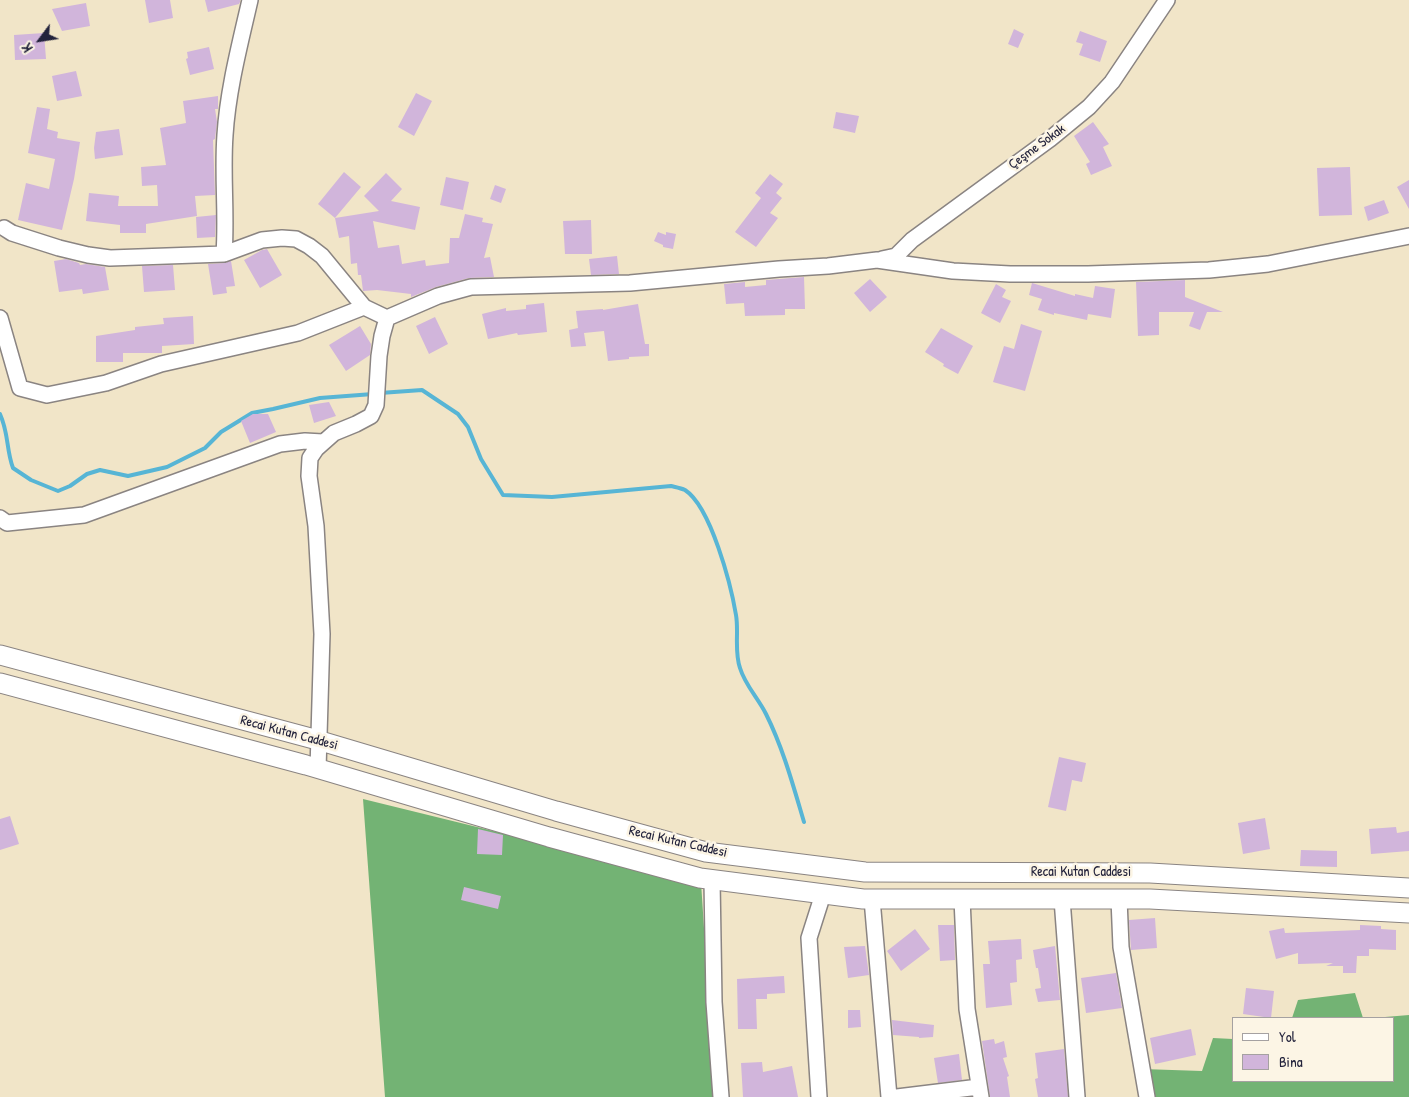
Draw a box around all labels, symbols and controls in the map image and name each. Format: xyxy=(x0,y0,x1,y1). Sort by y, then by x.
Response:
north arrow xyxy=(15,15,65,65)
text: K xyxy=(17,40,37,56)
street label: Çeşme Sokak xyxy=(1005,121,1069,173)
street label: Recai Kutan Caddesi xyxy=(238,712,340,754)
street label: Recai Kutan Caddesi xyxy=(627,823,729,861)
street label: Recai Kutan Caddesi xyxy=(1031,864,1131,880)
legend xyxy=(1232,1017,1394,1082)
text: Yol xyxy=(1279,1026,1296,1047)
text: Bina xyxy=(1279,1051,1303,1072)

